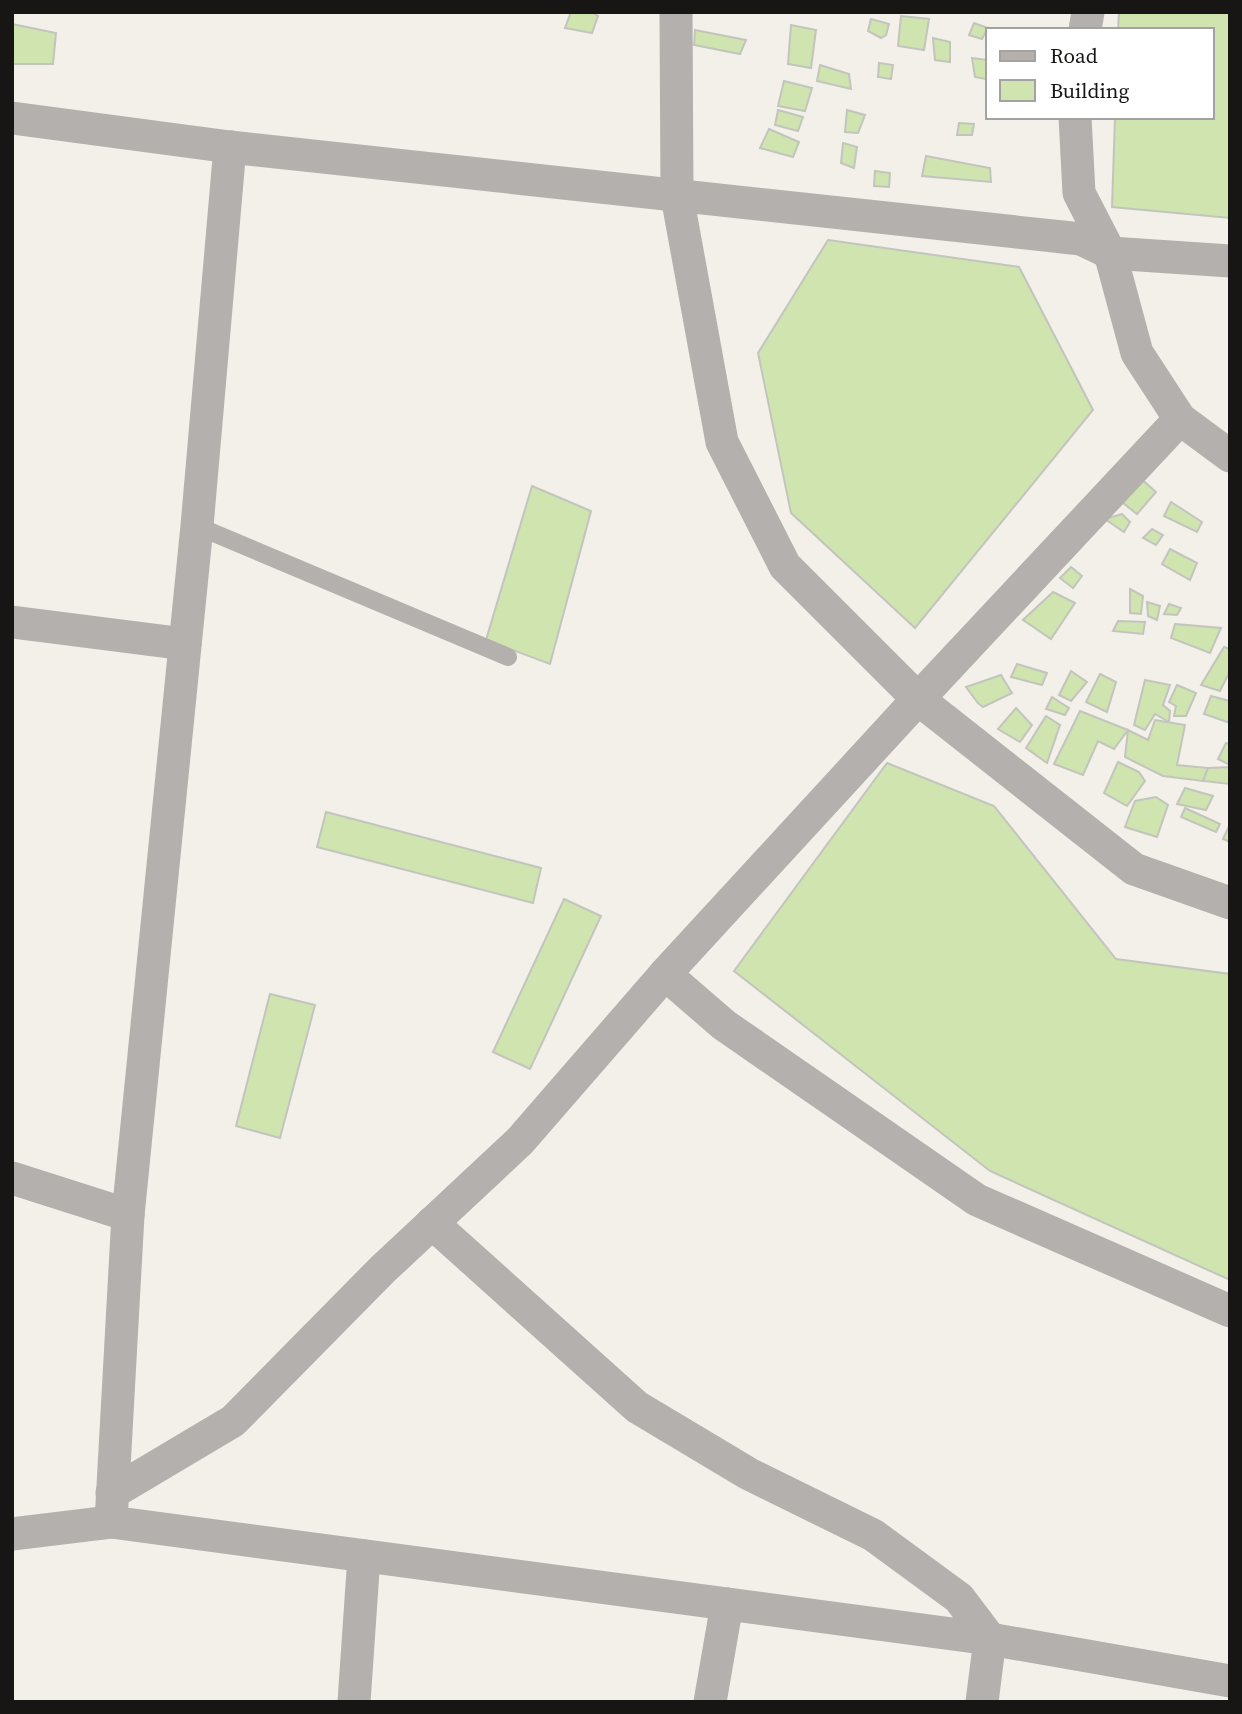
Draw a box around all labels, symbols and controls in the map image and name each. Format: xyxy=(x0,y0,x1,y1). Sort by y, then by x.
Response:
legend xyxy=(986,28,1214,119)
text: Road xyxy=(1050,41,1098,70)
text: Building xyxy=(1050,76,1129,105)

